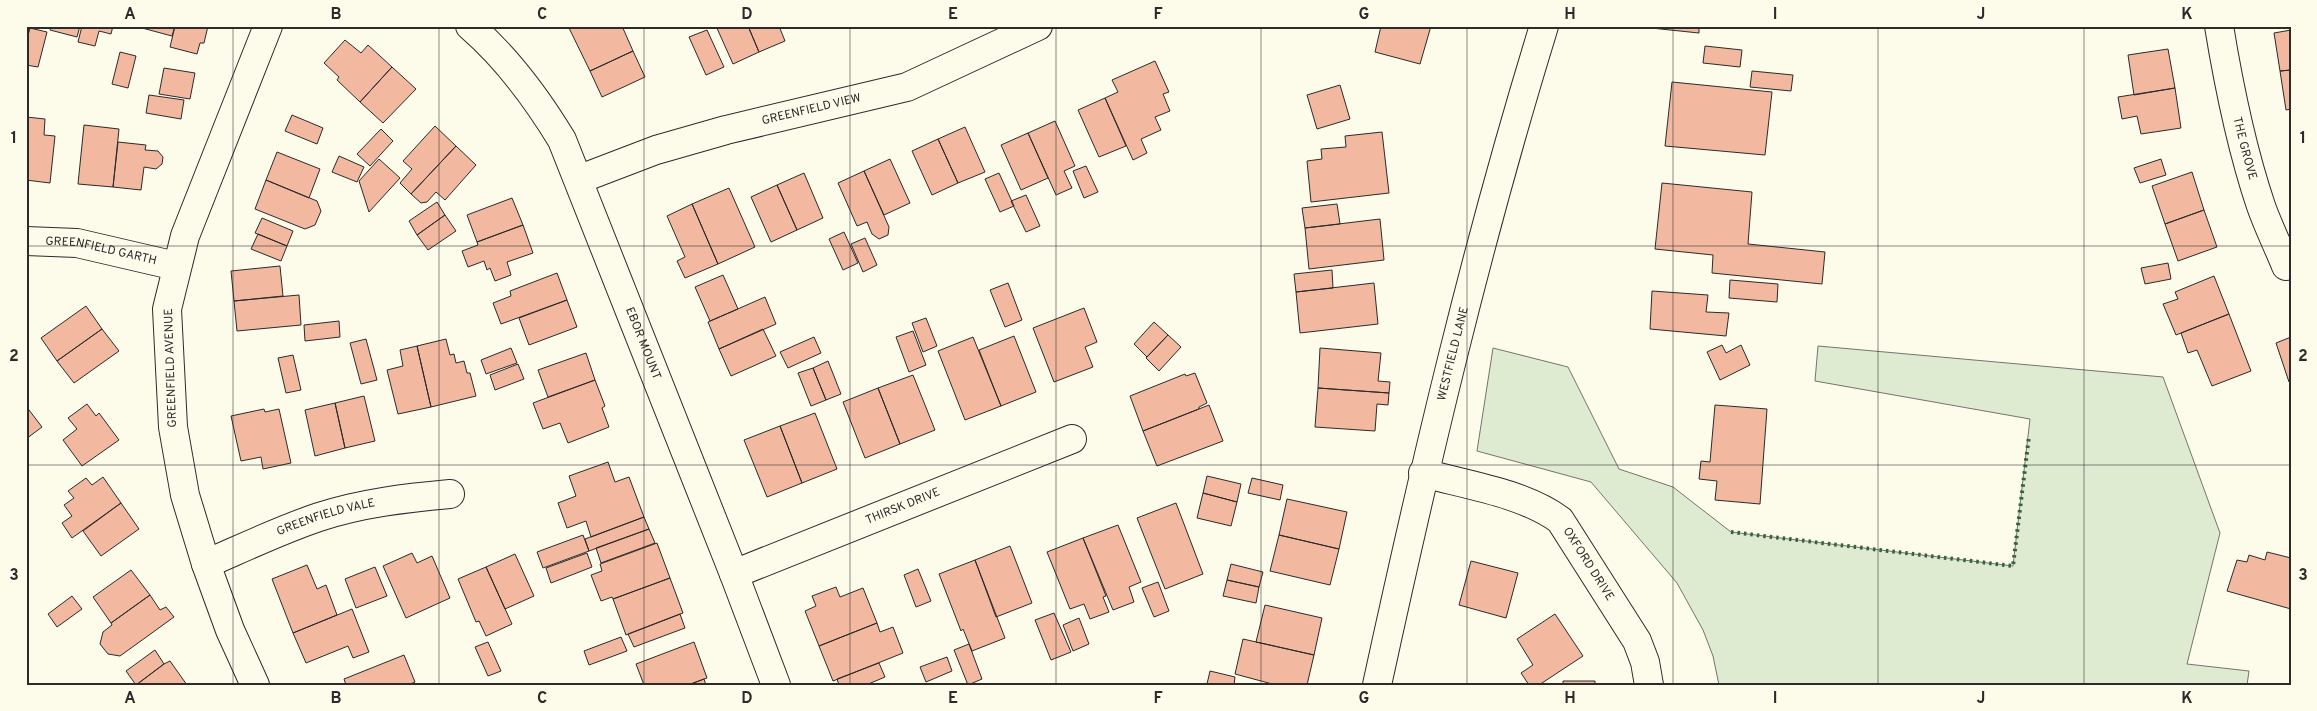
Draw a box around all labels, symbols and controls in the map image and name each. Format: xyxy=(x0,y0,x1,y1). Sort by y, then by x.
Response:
text: A xyxy=(124,5,136,25)
text: B xyxy=(330,5,342,25)
text: C xyxy=(537,5,547,25)
text: D xyxy=(741,5,753,25)
text: E xyxy=(948,5,958,25)
text: F xyxy=(1153,5,1163,25)
text: G xyxy=(1359,5,1369,25)
text: H xyxy=(1564,5,1576,25)
text: I xyxy=(1773,5,1777,25)
text: J xyxy=(1977,5,1985,25)
text: K xyxy=(2181,5,2193,25)
street label: GREENFIELD VIEW xyxy=(760,90,863,129)
street label: THE GROVE xyxy=(2229,115,2260,182)
text: 1 xyxy=(11,129,17,149)
text: 1 xyxy=(2300,129,2306,149)
street label: GREENFIELD GARTH xyxy=(45,234,158,269)
street label: EBOR MOUNT xyxy=(621,305,664,382)
street label: WESTFIELD LANE xyxy=(1434,305,1473,402)
street label: GREENFIELD AVENUE xyxy=(161,308,181,428)
text: 2 xyxy=(9,347,19,367)
text: 2 xyxy=(2298,347,2308,367)
street label: THIRSK DRIVE xyxy=(864,484,943,529)
street label: GREENFIELD VALE xyxy=(274,495,376,540)
street label: OXFORD DRIVE xyxy=(1559,524,1617,604)
text: 3 xyxy=(9,566,19,586)
text: 3 xyxy=(2298,566,2308,586)
text: A xyxy=(124,689,136,709)
text: B xyxy=(330,689,342,709)
text: C xyxy=(537,689,547,709)
text: D xyxy=(741,689,753,709)
text: E xyxy=(948,689,958,709)
text: F xyxy=(1153,689,1163,709)
text: G xyxy=(1359,689,1369,709)
text: H xyxy=(1564,689,1576,709)
text: I xyxy=(1773,689,1777,709)
text: J xyxy=(1977,689,1985,709)
text: K xyxy=(2181,689,2193,709)

